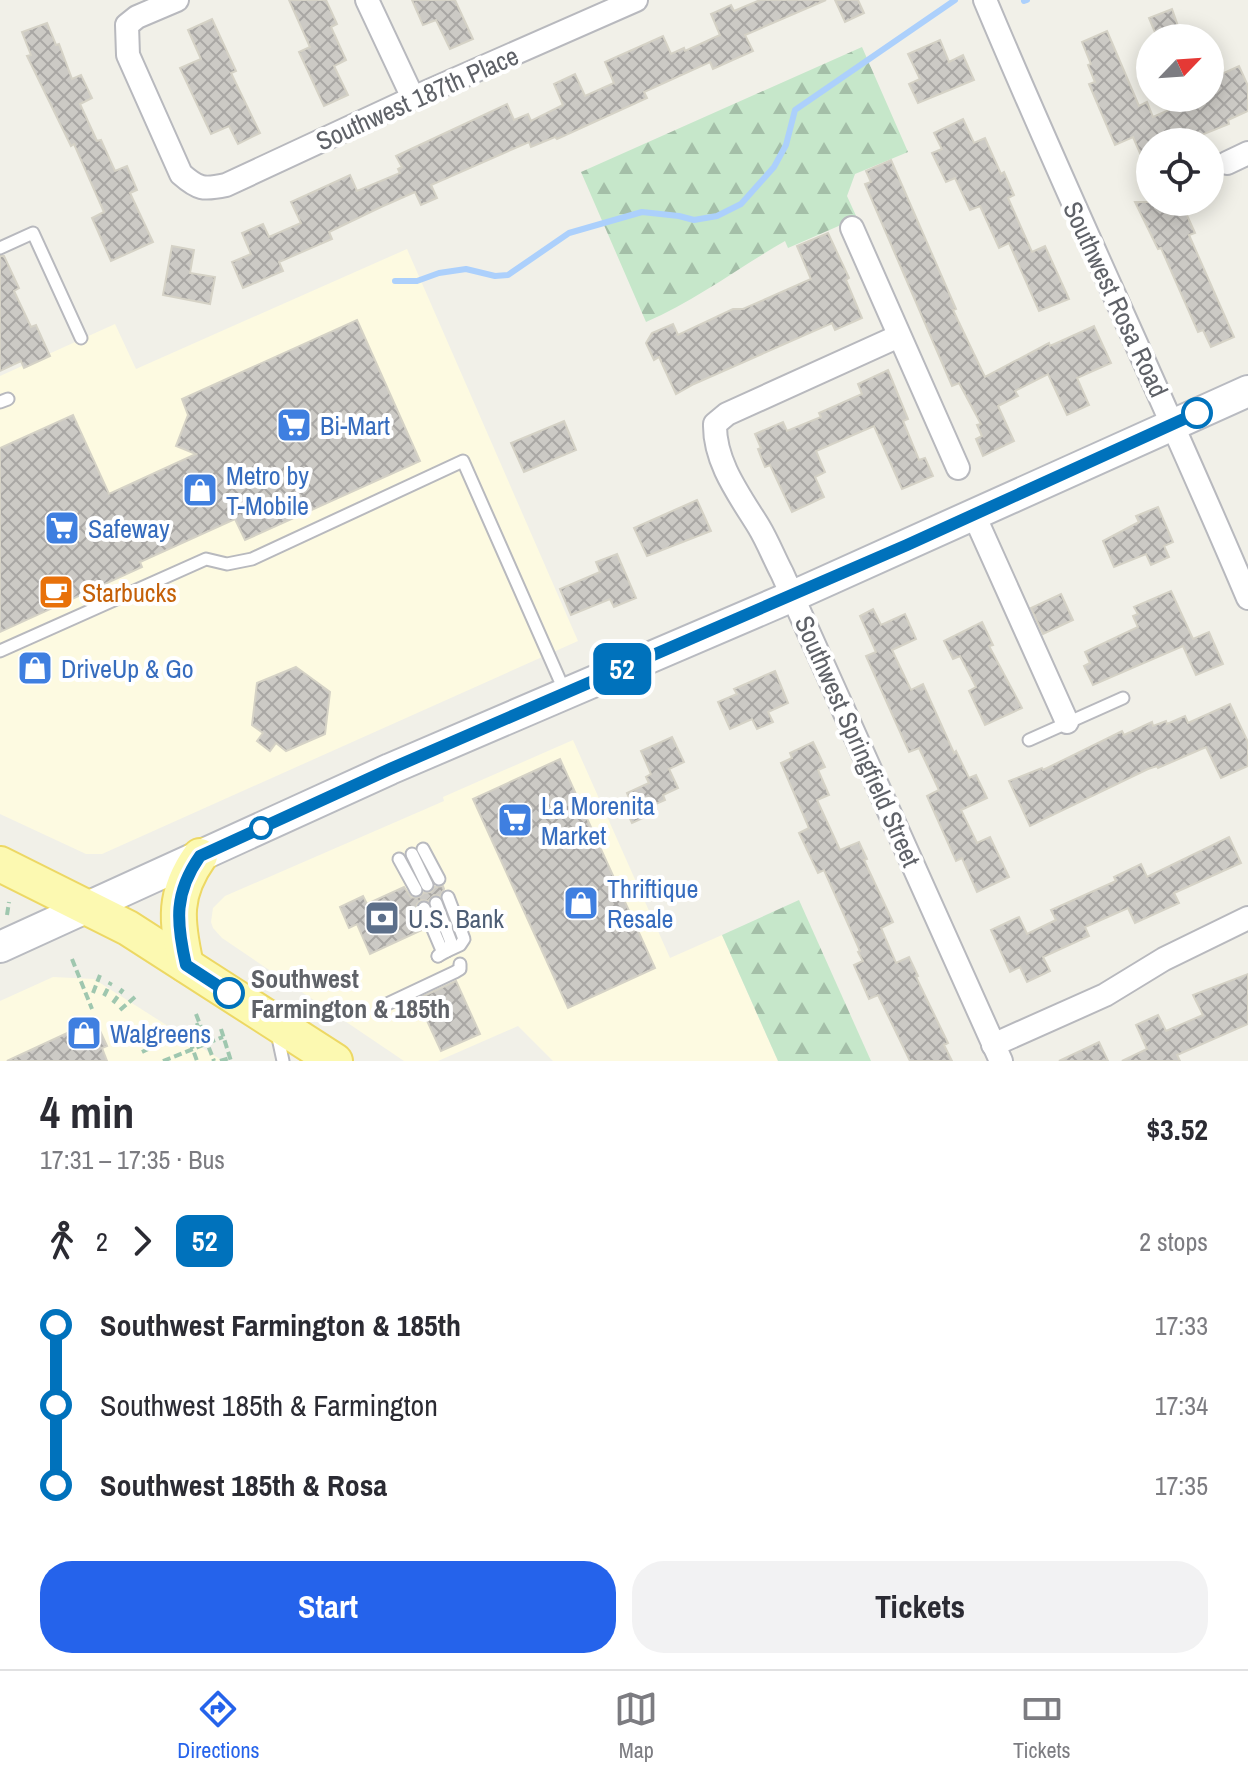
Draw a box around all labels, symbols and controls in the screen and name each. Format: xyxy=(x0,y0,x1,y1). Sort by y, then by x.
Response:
north arrow xyxy=(1136,24,1224,112)
map controls xyxy=(1136,24,1224,216)
street label: Southwest 187th Place xyxy=(310,38,524,158)
button: locate xyxy=(1136,128,1224,216)
street label: Southwest Rosa Road xyxy=(1055,195,1177,403)
unlabelled marker xyxy=(1182,398,1212,428)
supermarket icon: Bi-Mart xyxy=(275,406,313,444)
place label: Bi-Mart xyxy=(320,408,390,443)
place label: Metro by T-Mobile xyxy=(226,458,309,523)
shop icon: Metro by T-Mobile xyxy=(181,471,219,509)
supermarket icon: Safeway xyxy=(43,509,81,547)
place label: Safeway xyxy=(88,511,170,546)
cafe icon: Starbucks xyxy=(37,573,75,611)
place label: Starbucks xyxy=(82,575,177,610)
street label: Southwest Springfield Street xyxy=(787,610,929,872)
line badge: 52 xyxy=(586,643,658,695)
shop icon: DriveUp & Go xyxy=(16,649,54,687)
text: 52 xyxy=(609,650,635,688)
place label: DriveUp & Go xyxy=(61,651,194,686)
place label: La Morenita Market xyxy=(541,788,655,853)
supermarket icon: La Morenita Market xyxy=(496,801,534,839)
unlabelled marker xyxy=(250,817,272,839)
place label: Thriftique Resale xyxy=(607,871,698,936)
shop icon: Thriftique Resale xyxy=(562,884,600,922)
bank icon: U.S. Bank xyxy=(363,899,401,937)
place label: U.S. Bank xyxy=(408,901,504,936)
place label: Southwest Farmington & 185th xyxy=(251,961,450,1026)
marker: Southwest Farmington & 185th xyxy=(214,978,244,1008)
shop icon: Walgreens xyxy=(65,1014,103,1052)
place label: Walgreens xyxy=(110,1016,211,1051)
text: 4 min xyxy=(40,1082,134,1142)
text: $3.52 xyxy=(1146,1109,1208,1149)
text: 17:31 – 17:35 · Bus xyxy=(40,1142,225,1177)
icon: walk xyxy=(40,1219,84,1263)
icon: forward xyxy=(120,1219,164,1263)
text: 52 xyxy=(192,1222,217,1260)
text: 2 xyxy=(96,1224,108,1259)
text: 2 stops xyxy=(1139,1224,1208,1259)
text: Southwest Farmington & 185th xyxy=(100,1305,461,1345)
text: 17:33 xyxy=(1155,1308,1208,1343)
text: Southwest 185th & Farmington xyxy=(100,1385,438,1425)
text: 17:34 xyxy=(1155,1388,1208,1423)
text: Southwest 185th & Rosa xyxy=(100,1465,387,1505)
text: 17:35 xyxy=(1155,1468,1208,1503)
button: Start xyxy=(40,1561,616,1653)
button: Tickets xyxy=(632,1561,1208,1653)
tab: Directions xyxy=(177,1687,260,1765)
tab: Map xyxy=(614,1687,658,1765)
tab: Tickets xyxy=(1013,1687,1071,1765)

